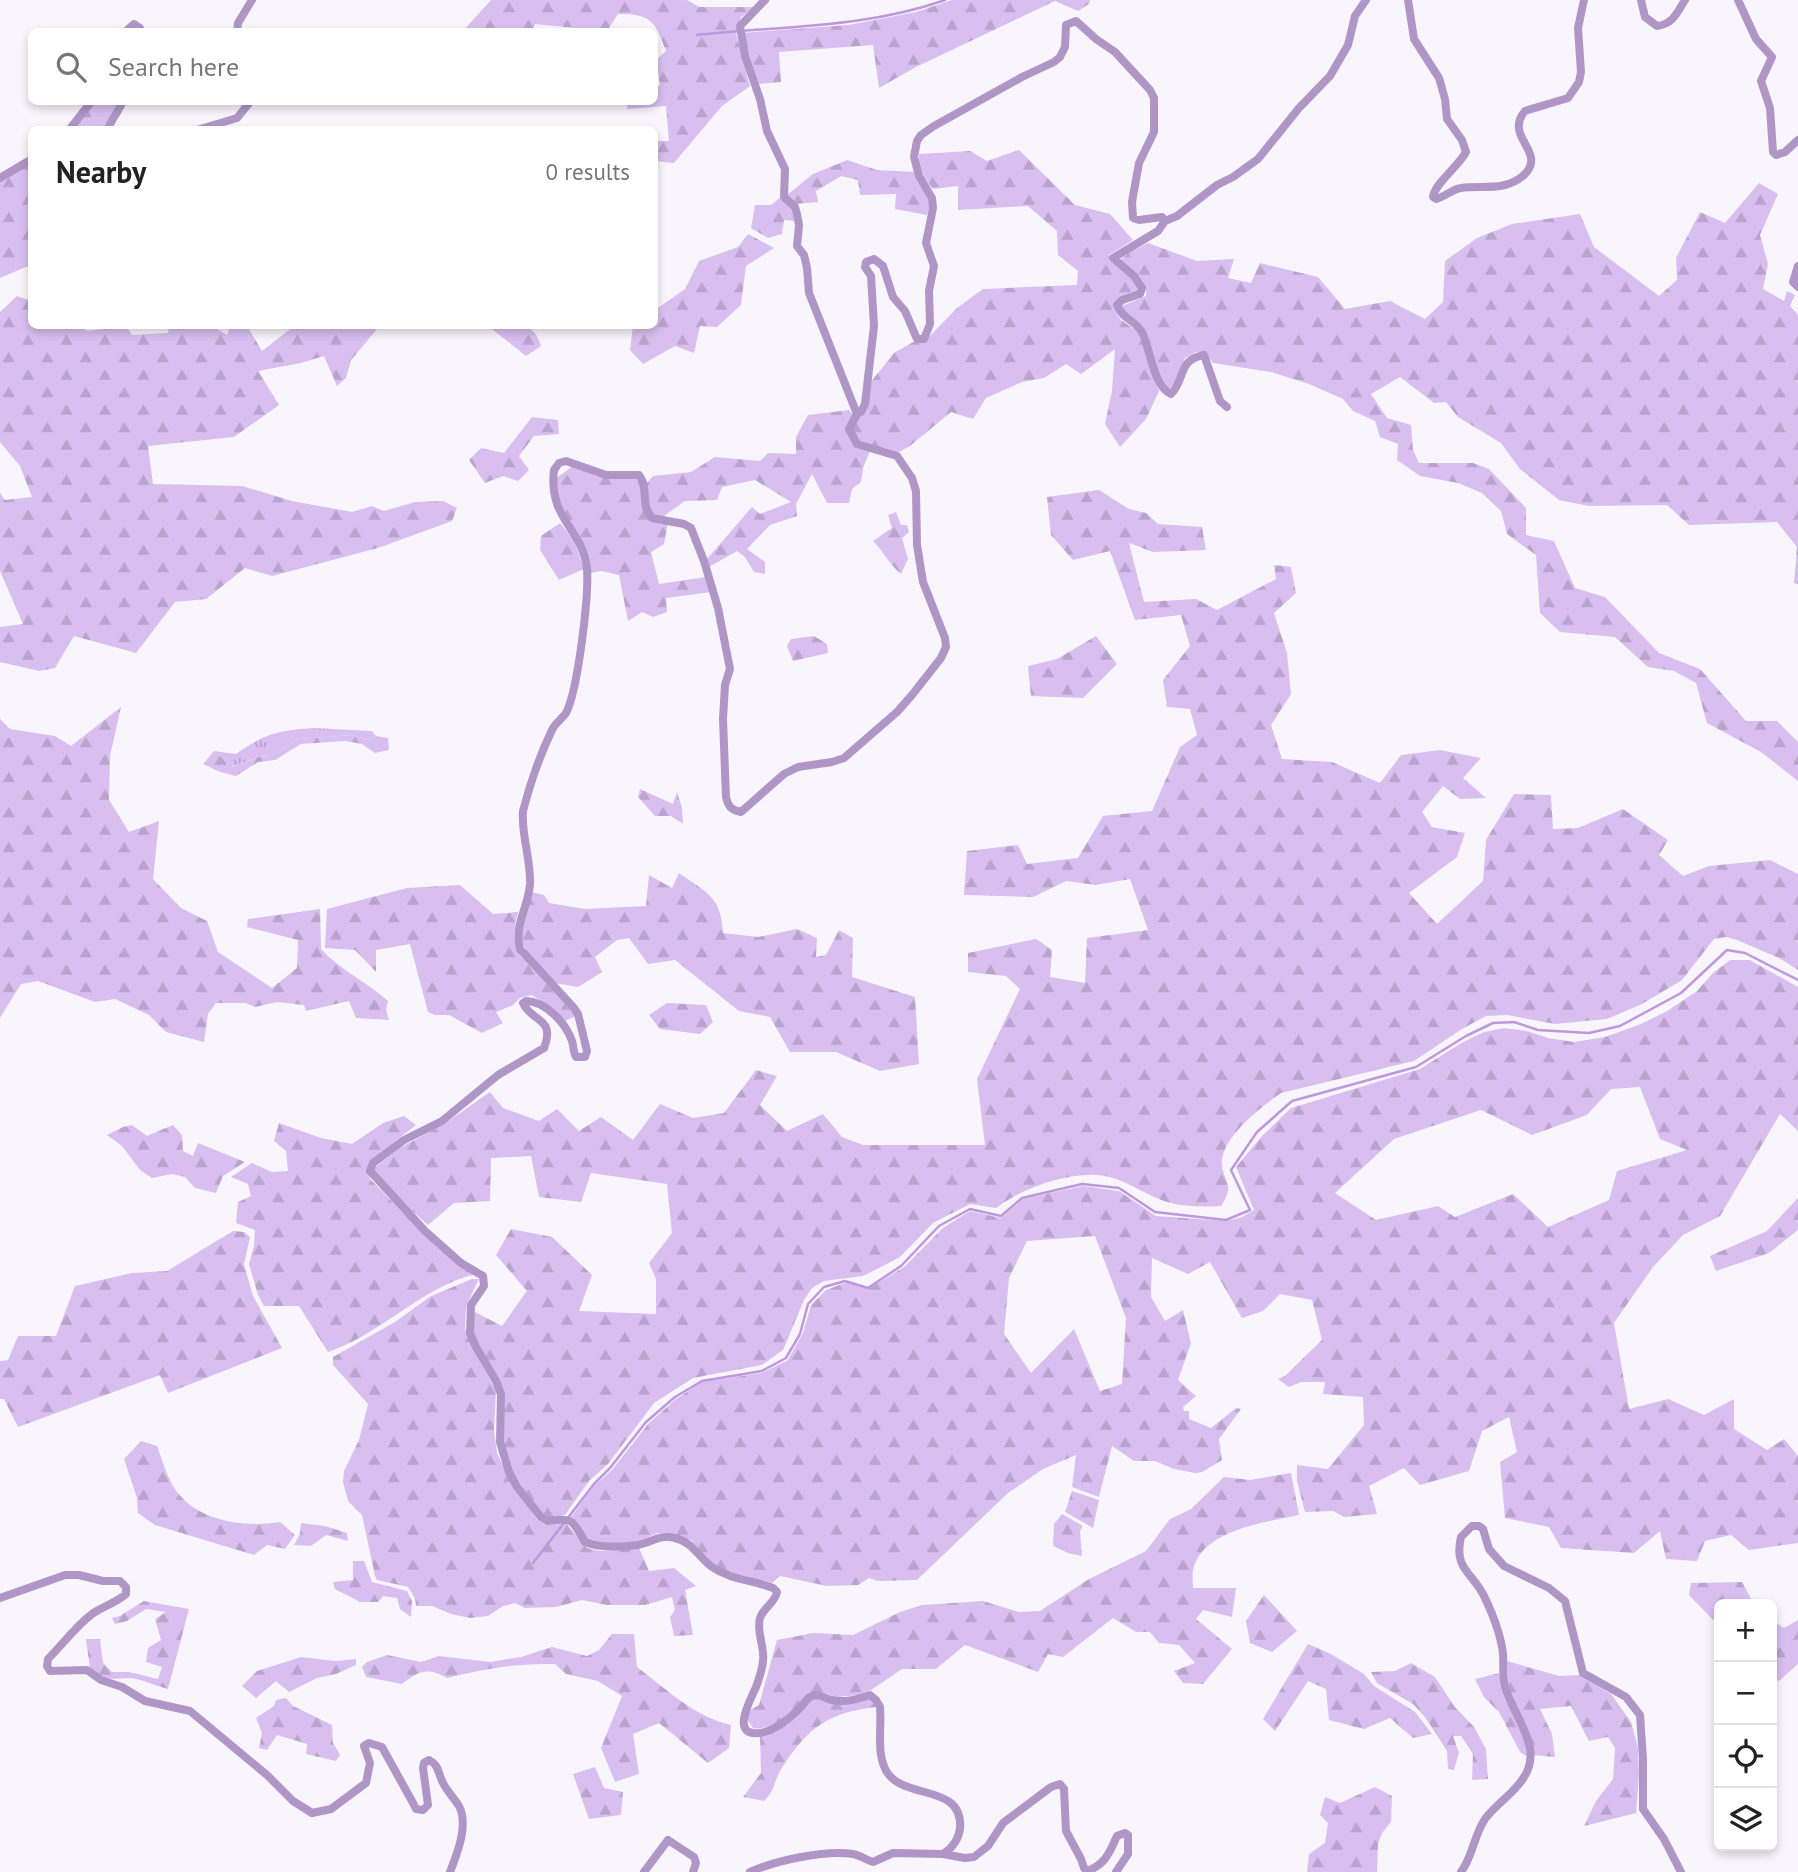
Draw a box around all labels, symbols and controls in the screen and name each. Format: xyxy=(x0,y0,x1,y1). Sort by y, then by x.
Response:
search box xyxy=(28,28,658,105)
icon: search xyxy=(52,48,90,86)
text: Search here xyxy=(108,50,239,83)
text: Nearby xyxy=(56,152,146,191)
text: 0 results xyxy=(546,157,630,186)
map controls xyxy=(1714,1599,1777,1851)
button: + xyxy=(1714,1599,1777,1662)
button: − xyxy=(1714,1662,1777,1725)
button: locate xyxy=(1714,1725,1777,1788)
button: layers xyxy=(1714,1788,1777,1851)

